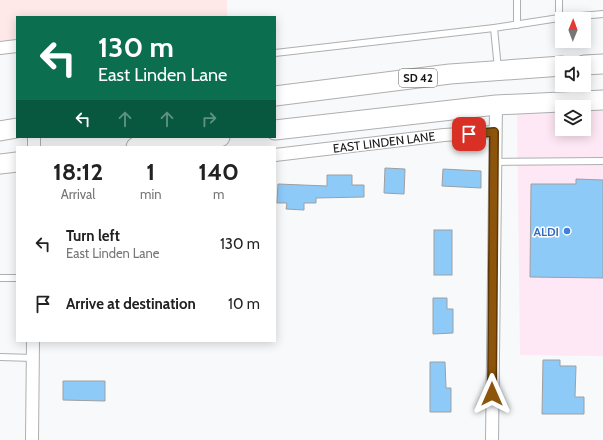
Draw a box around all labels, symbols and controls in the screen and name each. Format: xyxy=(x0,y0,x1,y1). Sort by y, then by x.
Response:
north arrow xyxy=(555,12,591,48)
map controls xyxy=(555,12,591,136)
text: 130 m xyxy=(98,30,174,64)
icon: left xyxy=(32,32,84,84)
button: sound xyxy=(555,56,591,92)
text: East Linden Lane xyxy=(98,64,227,86)
road number: SD 42 xyxy=(399,69,437,87)
button: layers xyxy=(555,100,591,136)
icon: left xyxy=(72,108,94,130)
icon: ahead xyxy=(114,108,136,130)
icon: ahead xyxy=(156,108,178,130)
icon: right xyxy=(198,108,220,130)
pin xyxy=(452,117,486,151)
icon: arrive xyxy=(458,123,480,145)
street label: EAST LINDEN LANE xyxy=(332,128,436,156)
text: 18:12 xyxy=(53,157,103,186)
text: 1 xyxy=(146,157,155,186)
text: 140 xyxy=(198,157,239,186)
text: Arrival xyxy=(61,186,95,202)
text: min xyxy=(140,186,161,202)
text: m xyxy=(213,186,224,202)
place label: ALDI xyxy=(533,224,559,239)
marker: ALDI xyxy=(562,226,572,236)
text: Turn left xyxy=(66,227,120,245)
icon: left xyxy=(32,233,54,255)
text: 130 m xyxy=(220,235,260,253)
text: East Linden Lane xyxy=(66,245,159,261)
icon: arrive xyxy=(32,293,54,315)
text: Arrive at destination xyxy=(66,295,196,313)
text: 10 m xyxy=(228,295,260,313)
position arrow xyxy=(471,373,513,415)

